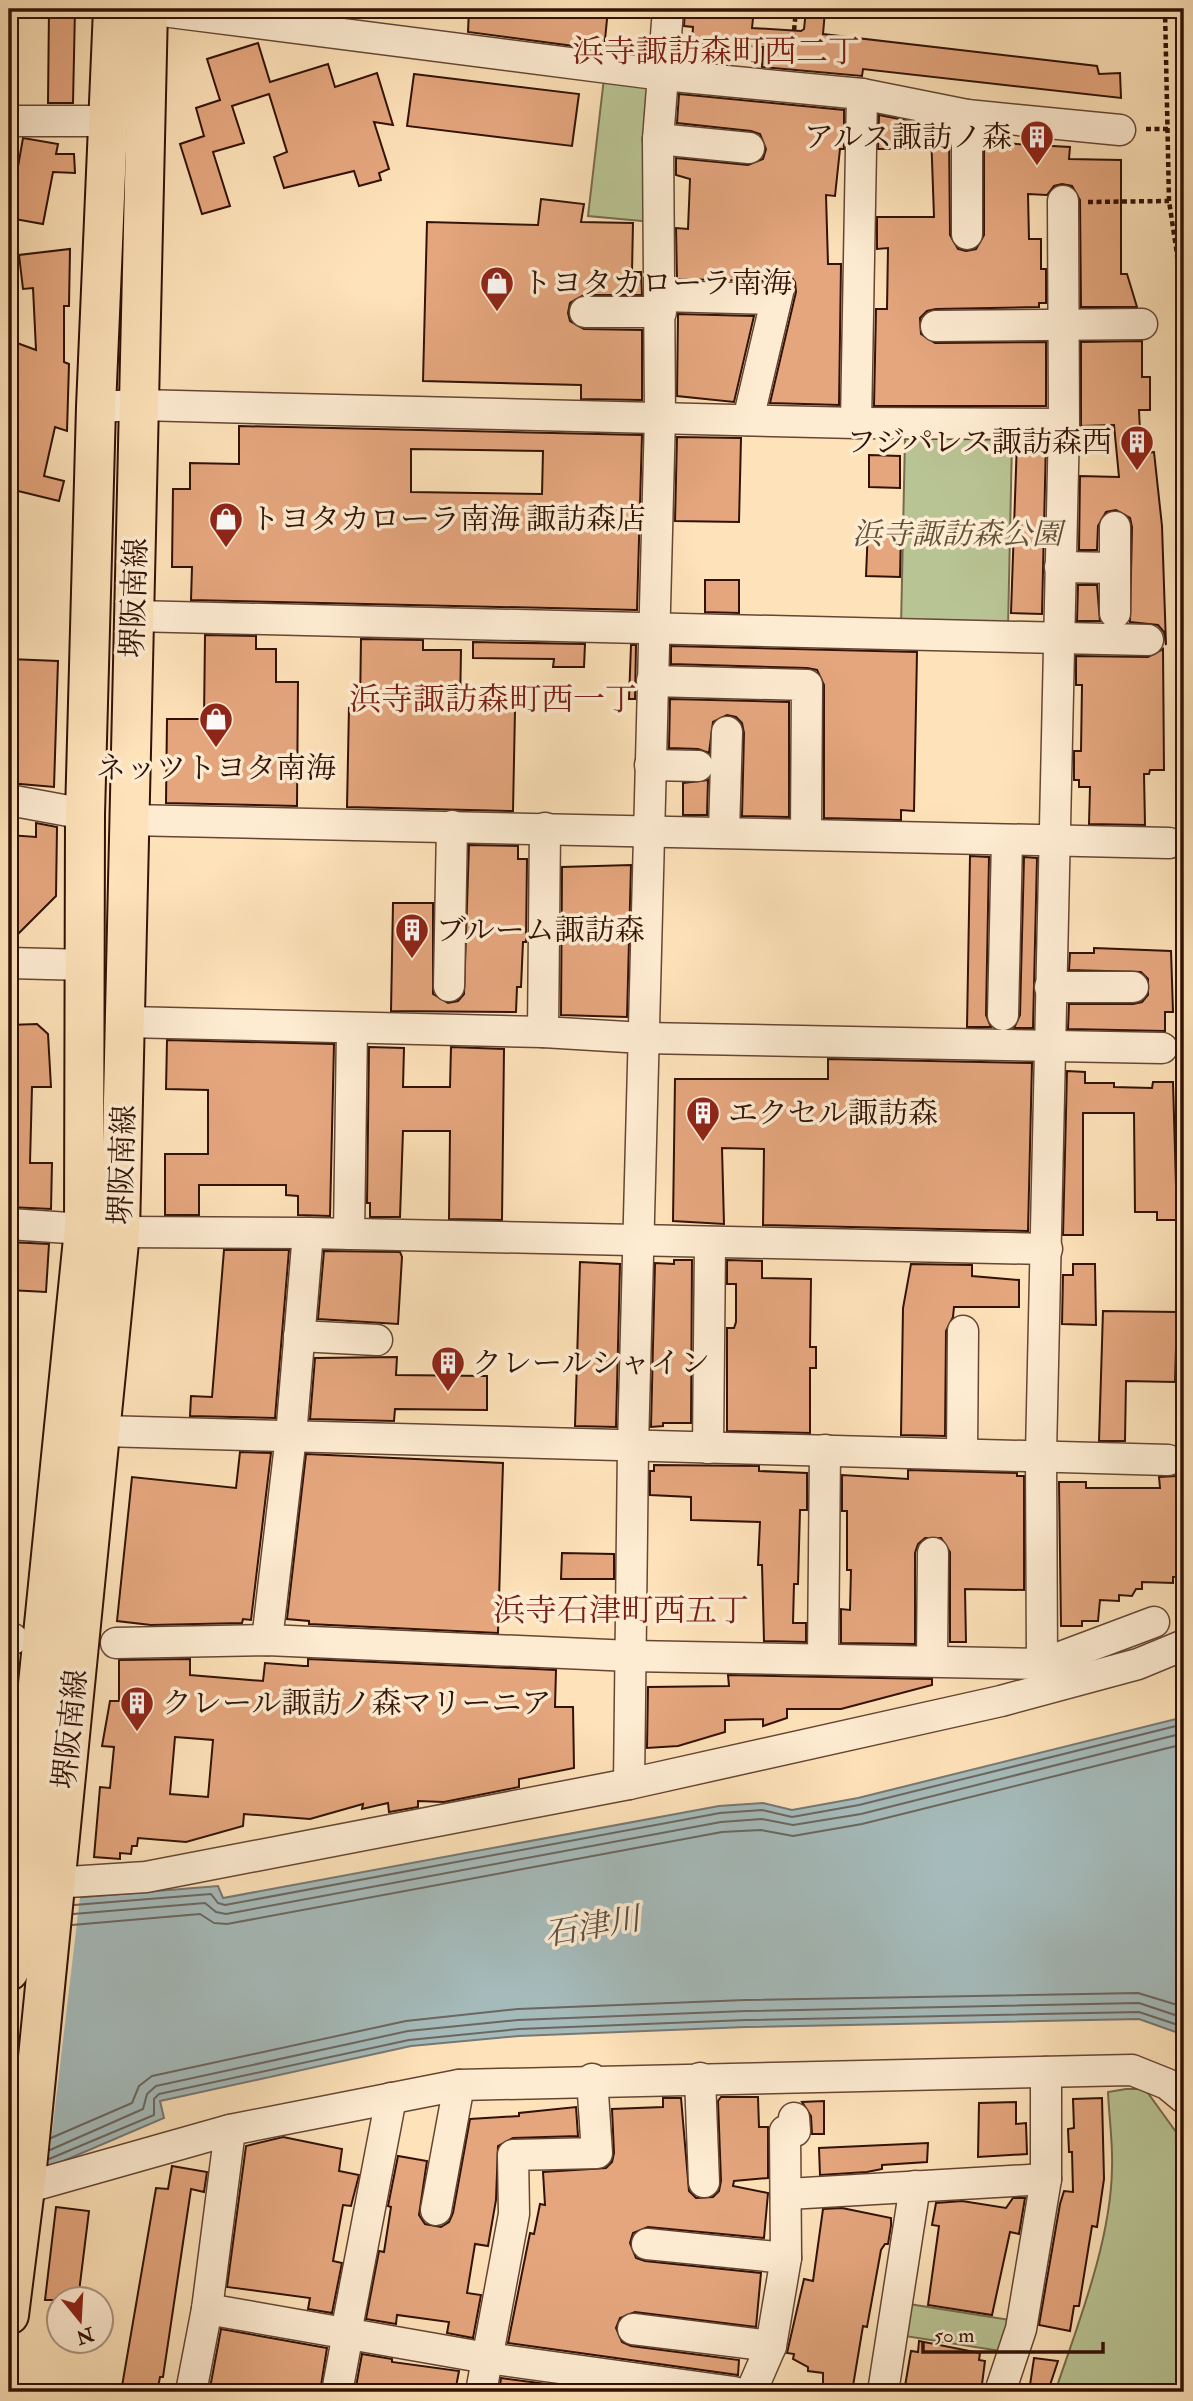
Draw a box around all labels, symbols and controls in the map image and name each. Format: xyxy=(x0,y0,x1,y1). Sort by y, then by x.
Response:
district label: 浜寺諏訪森町西二丁 xyxy=(572,32,860,72)
building icon: アルス諏訪ノ森 xyxy=(1018,118,1056,167)
place label: アルス諏訪ノ森 xyxy=(804,119,1012,156)
shop icon: トヨタカローラ南海 xyxy=(478,264,516,313)
place label: トヨタカローラ南海 xyxy=(522,265,792,302)
building icon: フジパレス諏訪森西 xyxy=(1118,423,1156,472)
place label: フジパレス諏訪森西 xyxy=(846,424,1112,461)
shop icon: トヨタカローラ南海 諏訪森店 xyxy=(207,500,245,549)
place label: トヨタカローラ南海 諏訪森店 xyxy=(250,501,646,538)
park label: 浜寺諏訪森公園 xyxy=(852,516,1067,553)
street label: 堺阪南線 xyxy=(114,537,155,659)
district label: 浜寺諏訪森町西一丁 xyxy=(349,680,637,720)
shop icon: ネッツトヨタ南海 xyxy=(197,700,235,749)
place label: ネッツトヨタ南海 xyxy=(96,750,336,787)
building icon: ブルーム諏訪森 xyxy=(393,911,431,960)
place label: ブルーム諏訪森 xyxy=(436,912,645,949)
building icon: エクセル諏訪森 xyxy=(684,1094,722,1143)
place label: エクセル諏訪森 xyxy=(728,1095,938,1132)
street label: 堺阪南線 xyxy=(102,1104,143,1226)
building icon: クレールシャイン xyxy=(429,1344,467,1393)
place label: クレールシャイン xyxy=(472,1345,710,1382)
district label: 浜寺石津町西五丁 xyxy=(493,1591,749,1631)
street label: 堺阪南線 xyxy=(46,1667,95,1791)
building icon: クレール諏訪ノ森マリーニア xyxy=(118,1684,156,1733)
place label: クレール諏訪ノ森マリーニア xyxy=(162,1685,551,1722)
water label: 石津川 xyxy=(541,1898,646,1955)
north arrow xyxy=(46,2286,116,2356)
scale bar xyxy=(923,2310,1104,2354)
text: N xyxy=(72,2321,98,2350)
text: 50 m xyxy=(934,2322,975,2349)

